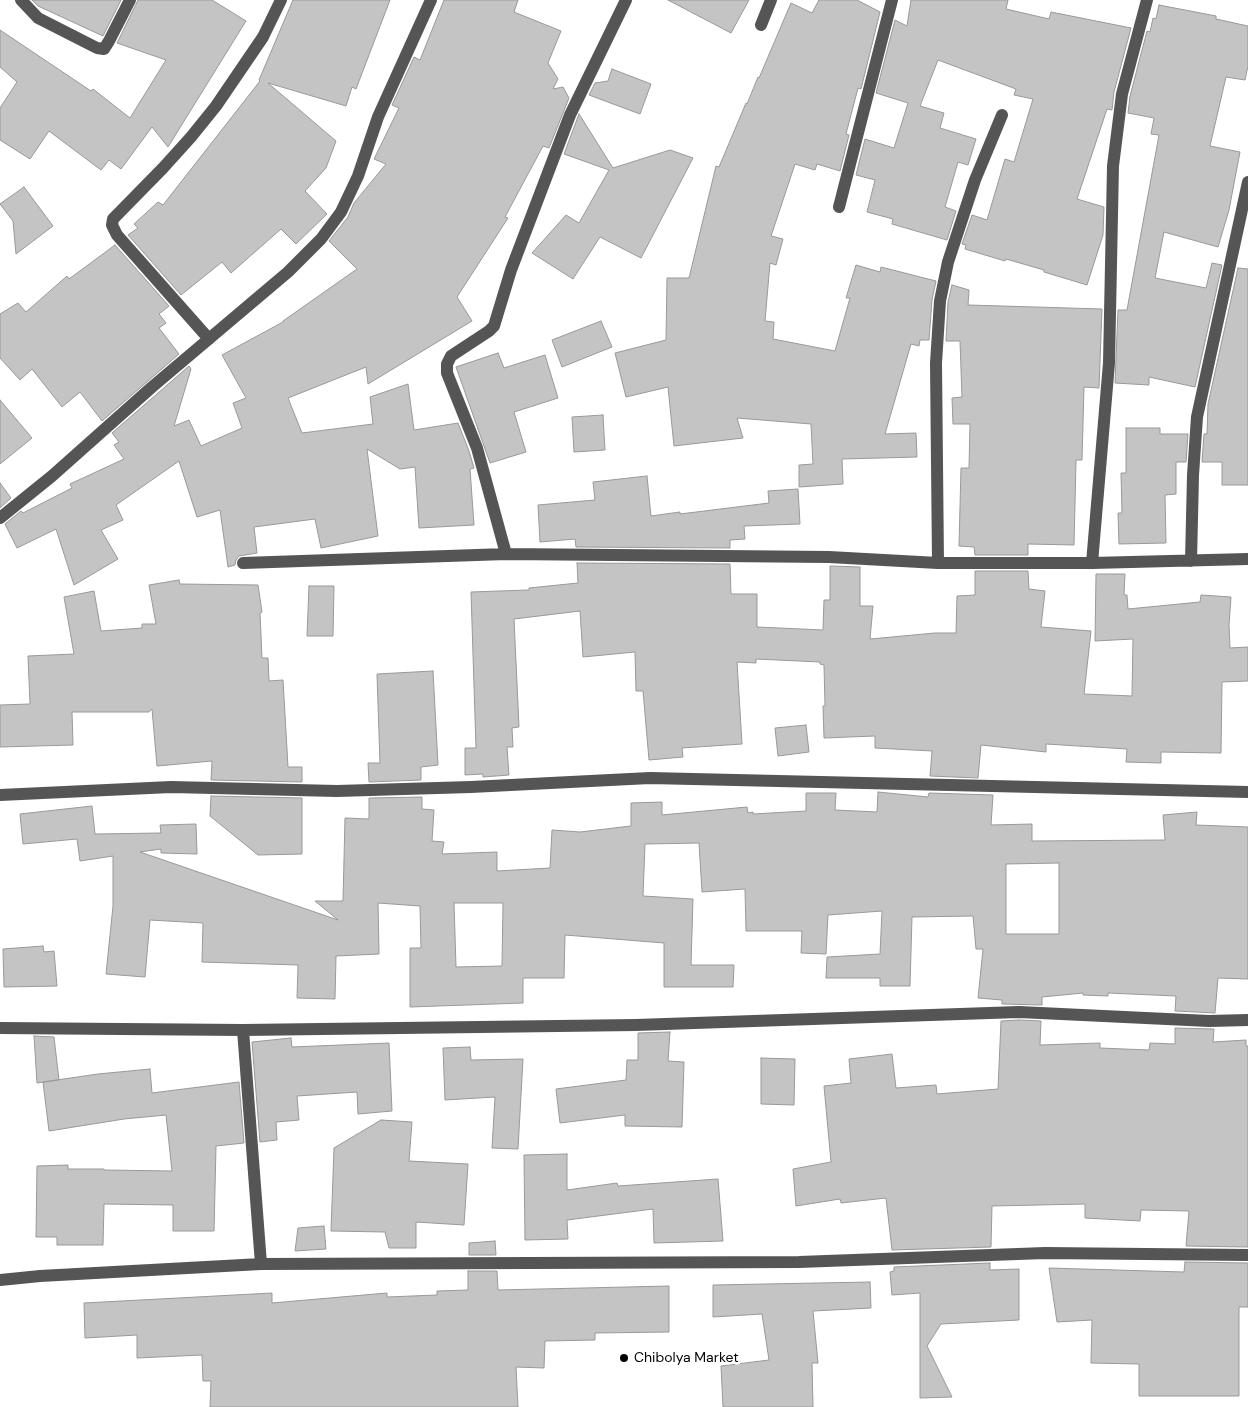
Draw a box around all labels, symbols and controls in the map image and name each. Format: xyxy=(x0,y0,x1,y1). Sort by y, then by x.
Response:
place label: Chibolya Market xyxy=(634,1350,739,1366)
marker: Chibolya Market xyxy=(618,1352,630,1364)

